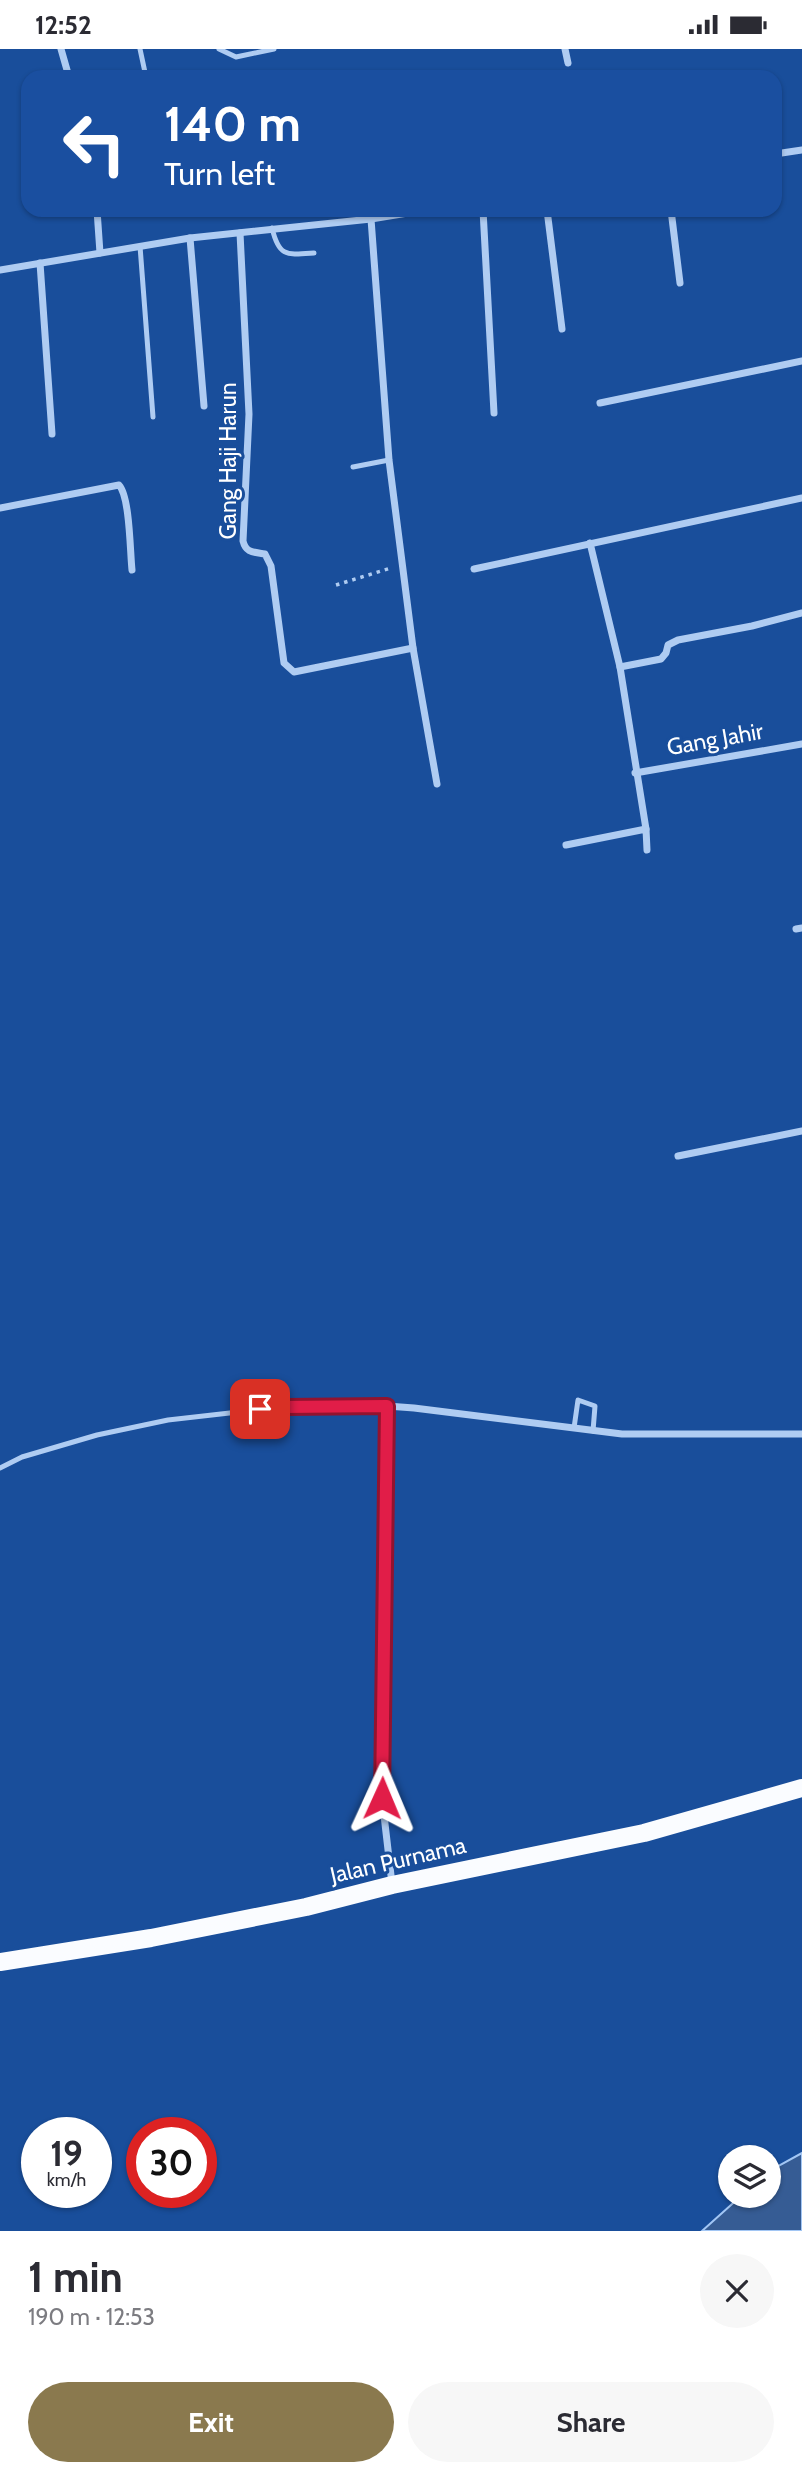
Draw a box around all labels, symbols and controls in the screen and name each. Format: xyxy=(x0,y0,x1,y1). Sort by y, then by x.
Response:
text: 12:52 xyxy=(35,9,92,41)
text: 140 m xyxy=(164,94,301,153)
icon: left xyxy=(49,98,140,189)
text: Turn left xyxy=(164,154,275,193)
street label: Gang Haji Harun xyxy=(214,382,242,540)
street label: Gang Jahir xyxy=(665,717,766,761)
pin xyxy=(230,1379,290,1439)
icon: arrive xyxy=(241,1390,279,1428)
position arrow xyxy=(345,1761,419,1835)
street label: Jalan Purnama xyxy=(326,1831,469,1889)
speed limit sign: 30 xyxy=(126,2117,217,2208)
text: 19 xyxy=(50,2132,83,2175)
map controls xyxy=(718,2145,781,2208)
button: layers xyxy=(718,2145,781,2208)
text: km/h xyxy=(47,2169,86,2191)
text: 1 min xyxy=(28,2251,123,2303)
button: close xyxy=(700,2254,774,2328)
text: 190 m · 12:53 xyxy=(28,2303,155,2331)
button: Exit xyxy=(28,2382,394,2462)
button: Share xyxy=(408,2382,774,2462)

